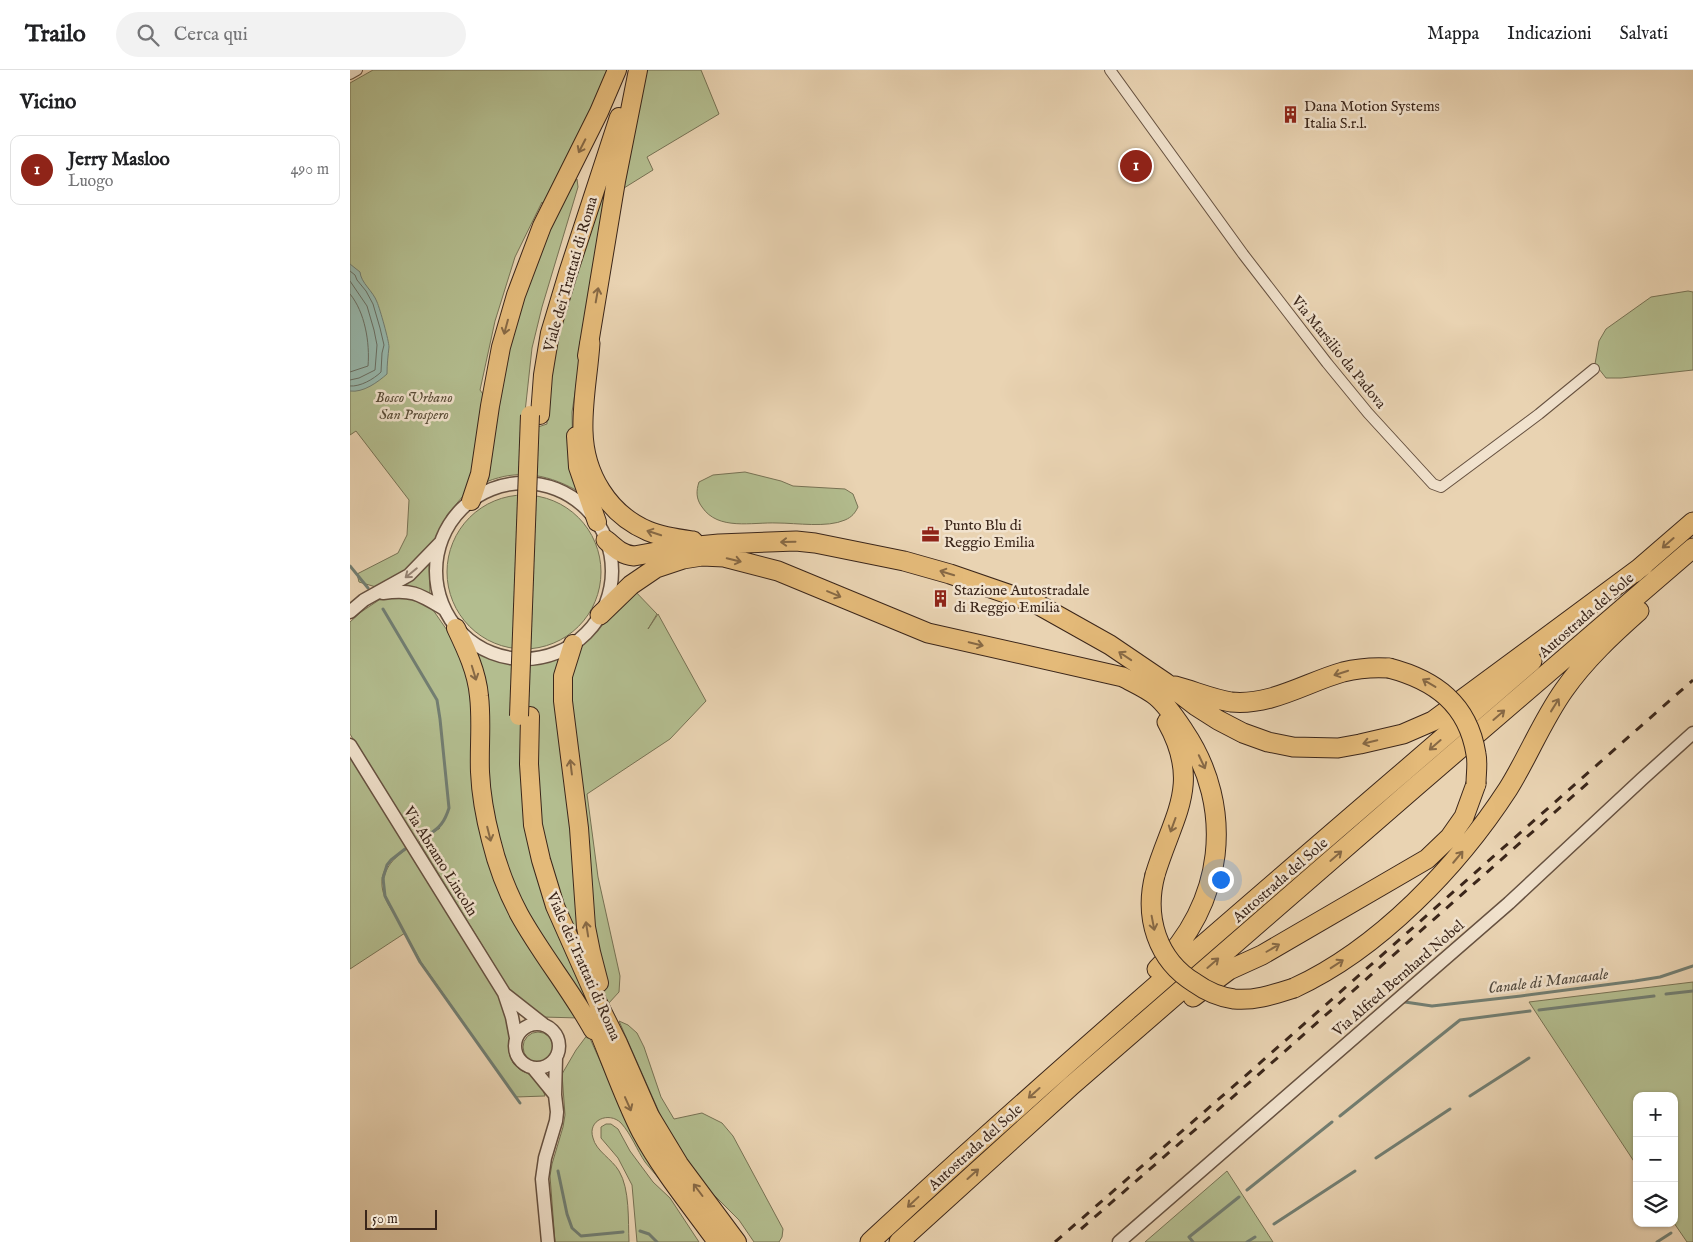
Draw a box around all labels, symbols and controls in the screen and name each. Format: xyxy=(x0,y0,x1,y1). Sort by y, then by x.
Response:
search box xyxy=(116,12,466,57)
text: Trailo xyxy=(25,19,86,50)
icon: search xyxy=(134,21,162,49)
text: Cerca qui xyxy=(174,23,248,47)
text: Mappa xyxy=(1427,23,1479,46)
text: Indicazioni xyxy=(1507,23,1592,46)
text: Salvati xyxy=(1620,23,1668,46)
text: Vicino xyxy=(20,89,76,116)
place label: Dana Motion Systems Italia S.r.l. xyxy=(1304,97,1440,133)
building icon: Dana Motion Systems Italia S.r.l. xyxy=(1280,105,1300,125)
one-way arrow xyxy=(576,138,586,153)
pin: 1 xyxy=(1120,147,1152,185)
text: Jerry Masloo xyxy=(68,148,170,172)
text: 1 xyxy=(34,160,40,180)
text: 490 m xyxy=(290,160,329,180)
text: Luogo xyxy=(68,172,114,192)
street label: Viale dei Trattati di Roma xyxy=(539,194,602,355)
one-way arrow xyxy=(592,288,602,304)
street label: Via Marsilio da Padova xyxy=(1286,291,1390,413)
one-way arrow xyxy=(501,319,511,335)
park label: Bosco Urbano San Prospero xyxy=(375,388,453,424)
place label: Punto Blu di Reggio Emilia xyxy=(944,516,1035,552)
office icon: Punto Blu di Reggio Emilia xyxy=(920,524,940,544)
one-way arrow xyxy=(646,527,662,537)
one-way arrow xyxy=(781,537,797,546)
one-way arrow xyxy=(1662,538,1675,549)
one-way arrow xyxy=(726,556,742,565)
one-way arrow xyxy=(405,567,418,578)
one-way arrow xyxy=(940,567,956,577)
street label: Autostrada del Sole xyxy=(1534,569,1638,663)
place label: Stazione Autostradale di Reggio Emilia xyxy=(954,581,1089,617)
building icon: Stazione Autostradale di Reggio Emilia xyxy=(930,589,950,609)
one-way arrow xyxy=(826,590,841,600)
one-way arrow xyxy=(967,640,983,649)
one-way arrow xyxy=(1119,650,1133,660)
one-way arrow xyxy=(469,664,479,680)
one-way arrow xyxy=(1334,669,1350,679)
one-way arrow xyxy=(1422,677,1436,687)
one-way arrow xyxy=(1550,699,1560,713)
one-way arrow xyxy=(1492,709,1505,721)
one-way arrow xyxy=(1363,738,1379,747)
one-way arrow xyxy=(1429,740,1442,751)
one-way arrow xyxy=(1197,754,1207,769)
one-way arrow xyxy=(566,759,576,775)
street label: Via Abramo Lincoln xyxy=(399,802,482,920)
one-way arrow xyxy=(1168,817,1177,832)
one-way arrow xyxy=(485,825,494,841)
street label: Autostrada del Sole xyxy=(1228,834,1332,928)
one-way arrow xyxy=(1453,850,1464,863)
one-way arrow xyxy=(1329,851,1342,862)
your location xyxy=(1208,867,1234,893)
street label: Viale dei Trattati di Roma xyxy=(542,888,625,1044)
one-way arrow xyxy=(1149,915,1159,931)
street label: Via Alfred Bernhard Nobel xyxy=(1328,915,1469,1041)
one-way arrow xyxy=(581,921,591,937)
one-way arrow xyxy=(1265,943,1280,953)
one-way arrow xyxy=(1207,957,1220,968)
one-way arrow xyxy=(1330,959,1344,969)
water label: Canale di Mancasale xyxy=(1487,965,1610,999)
one-way arrow xyxy=(1028,1087,1041,1099)
map controls xyxy=(1633,1092,1678,1227)
button: + xyxy=(1633,1092,1678,1137)
one-way arrow xyxy=(624,1096,634,1111)
street label: Autostrada del Sole xyxy=(924,1100,1026,1195)
button: − xyxy=(1633,1137,1678,1182)
one-way arrow xyxy=(967,1168,980,1180)
button: layers xyxy=(1633,1182,1678,1227)
one-way arrow xyxy=(693,1183,703,1197)
one-way arrow xyxy=(907,1196,920,1207)
scale bar xyxy=(365,1207,438,1230)
text: 50 m xyxy=(372,1210,398,1228)

